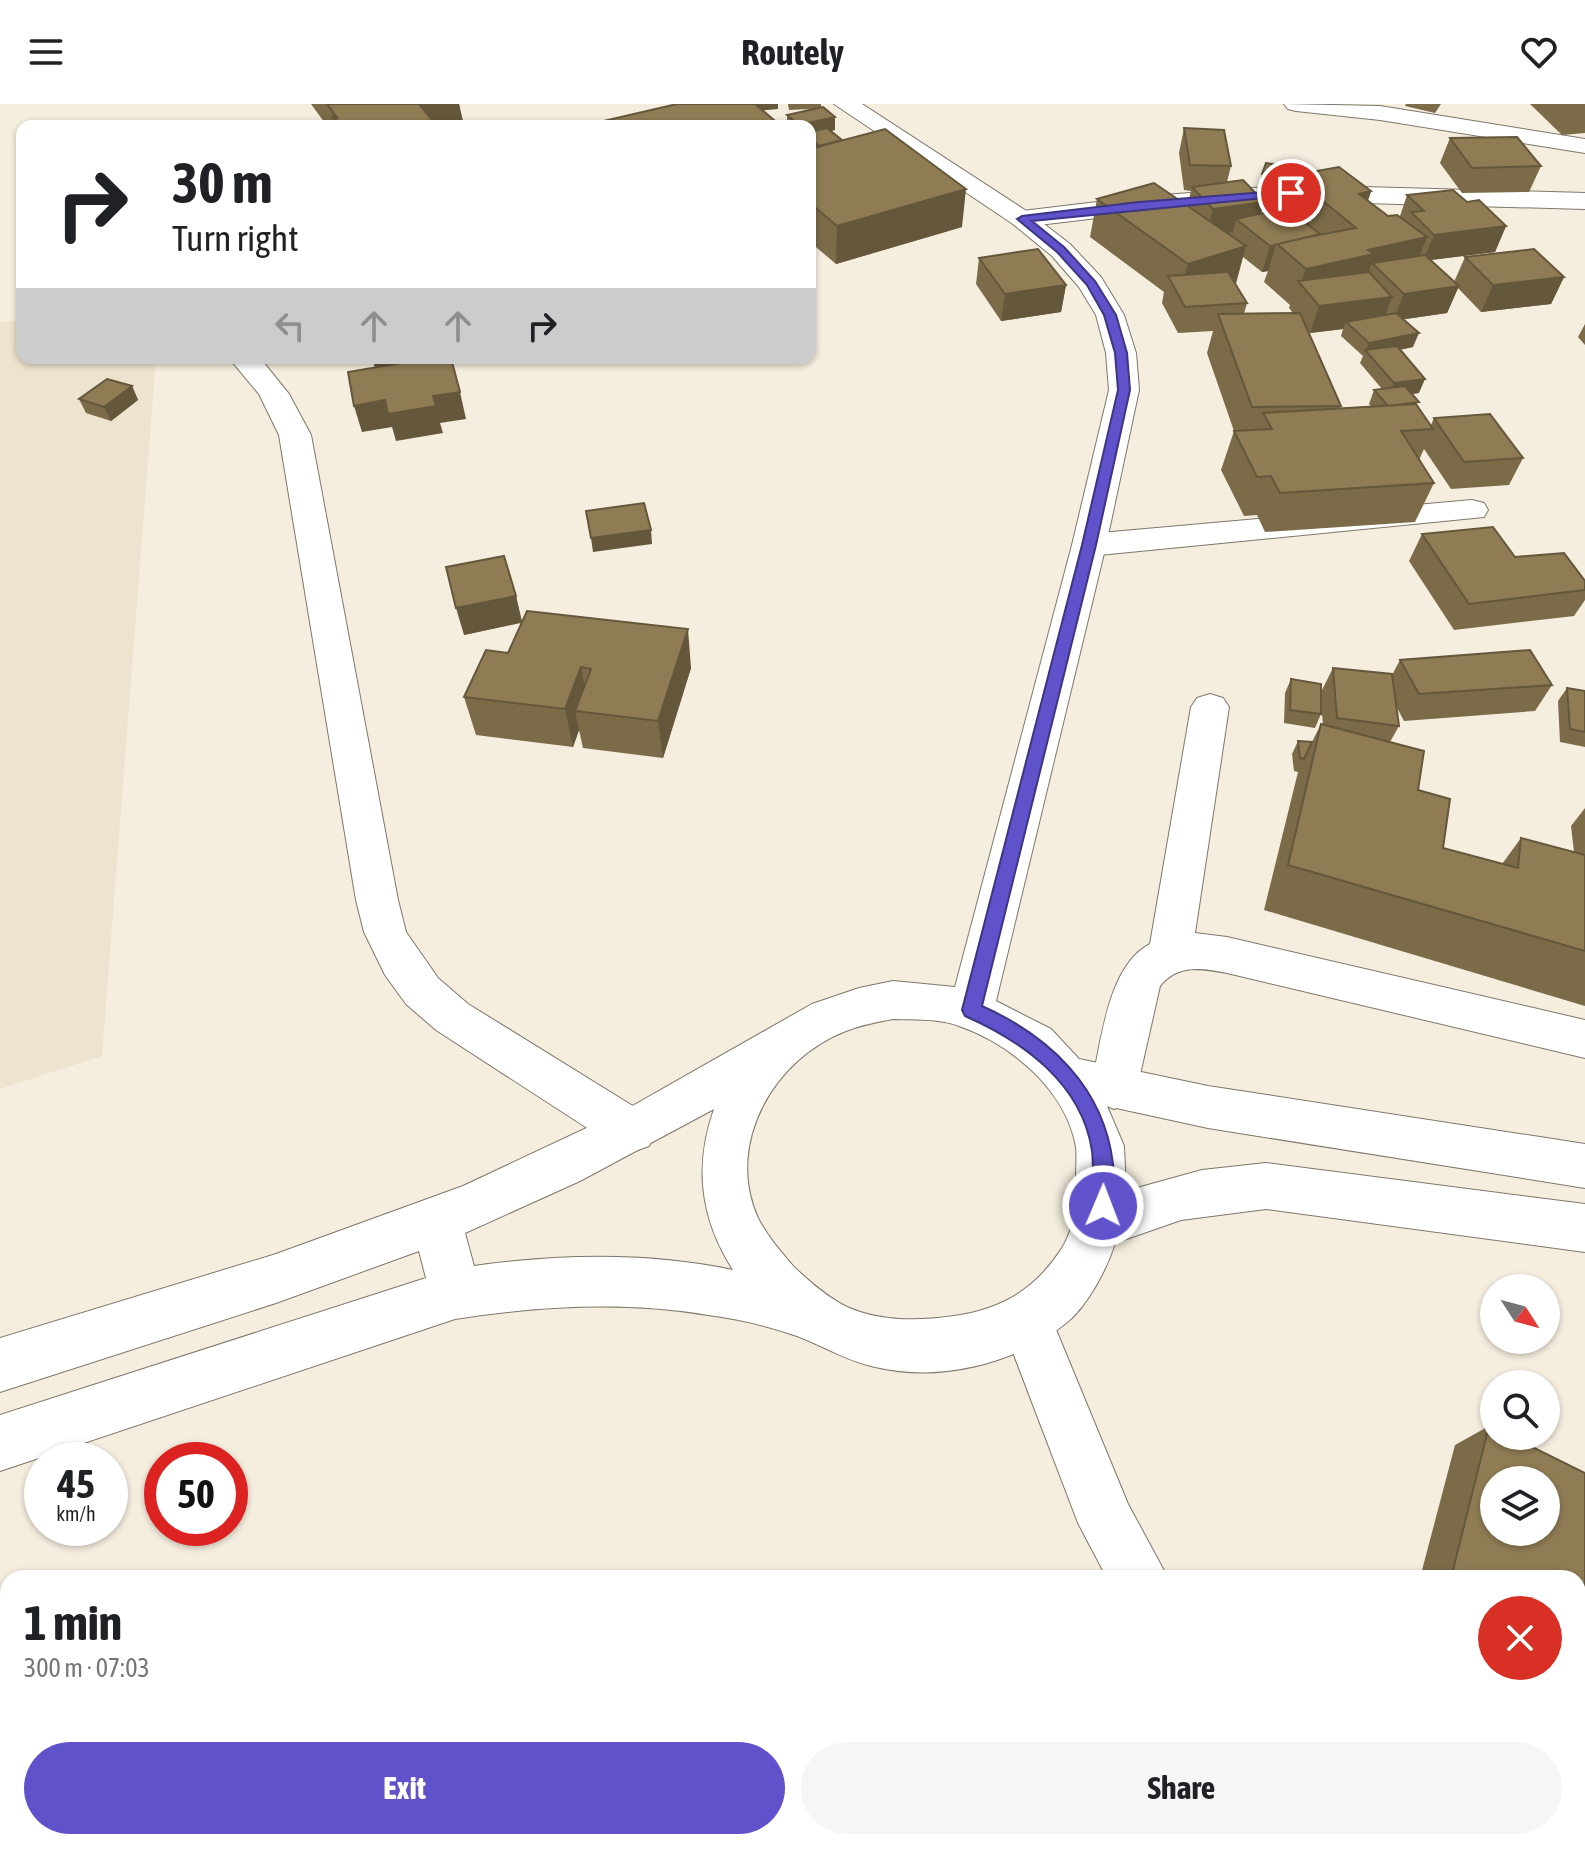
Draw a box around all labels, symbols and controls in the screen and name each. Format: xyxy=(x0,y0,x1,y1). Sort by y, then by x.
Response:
icon: menu xyxy=(24,30,68,74)
icon: heart xyxy=(1517,30,1561,74)
text: Routely xyxy=(741,31,844,73)
text: 30 m xyxy=(172,151,273,215)
icon: right xyxy=(40,152,144,256)
pin xyxy=(1257,159,1325,227)
icon: arrive xyxy=(1269,171,1313,215)
text: Turn right xyxy=(172,217,299,259)
icon: left xyxy=(268,304,312,348)
icon: ahead xyxy=(352,304,396,348)
icon: ahead xyxy=(436,304,480,348)
icon: right xyxy=(520,304,564,348)
position arrow xyxy=(1061,1164,1145,1248)
north arrow xyxy=(1480,1274,1560,1354)
map controls xyxy=(1480,1274,1560,1546)
button: search xyxy=(1480,1370,1560,1450)
speed limit sign: 50 xyxy=(144,1442,248,1546)
text: 45 xyxy=(57,1461,95,1506)
button: layers xyxy=(1480,1466,1560,1546)
text: km/h xyxy=(56,1502,96,1525)
text: 1 min xyxy=(24,1595,122,1650)
button: close xyxy=(1478,1596,1562,1680)
text: 300 m · 07:03 xyxy=(24,1653,150,1683)
button: Exit xyxy=(24,1742,785,1834)
button: Share xyxy=(801,1742,1562,1834)

